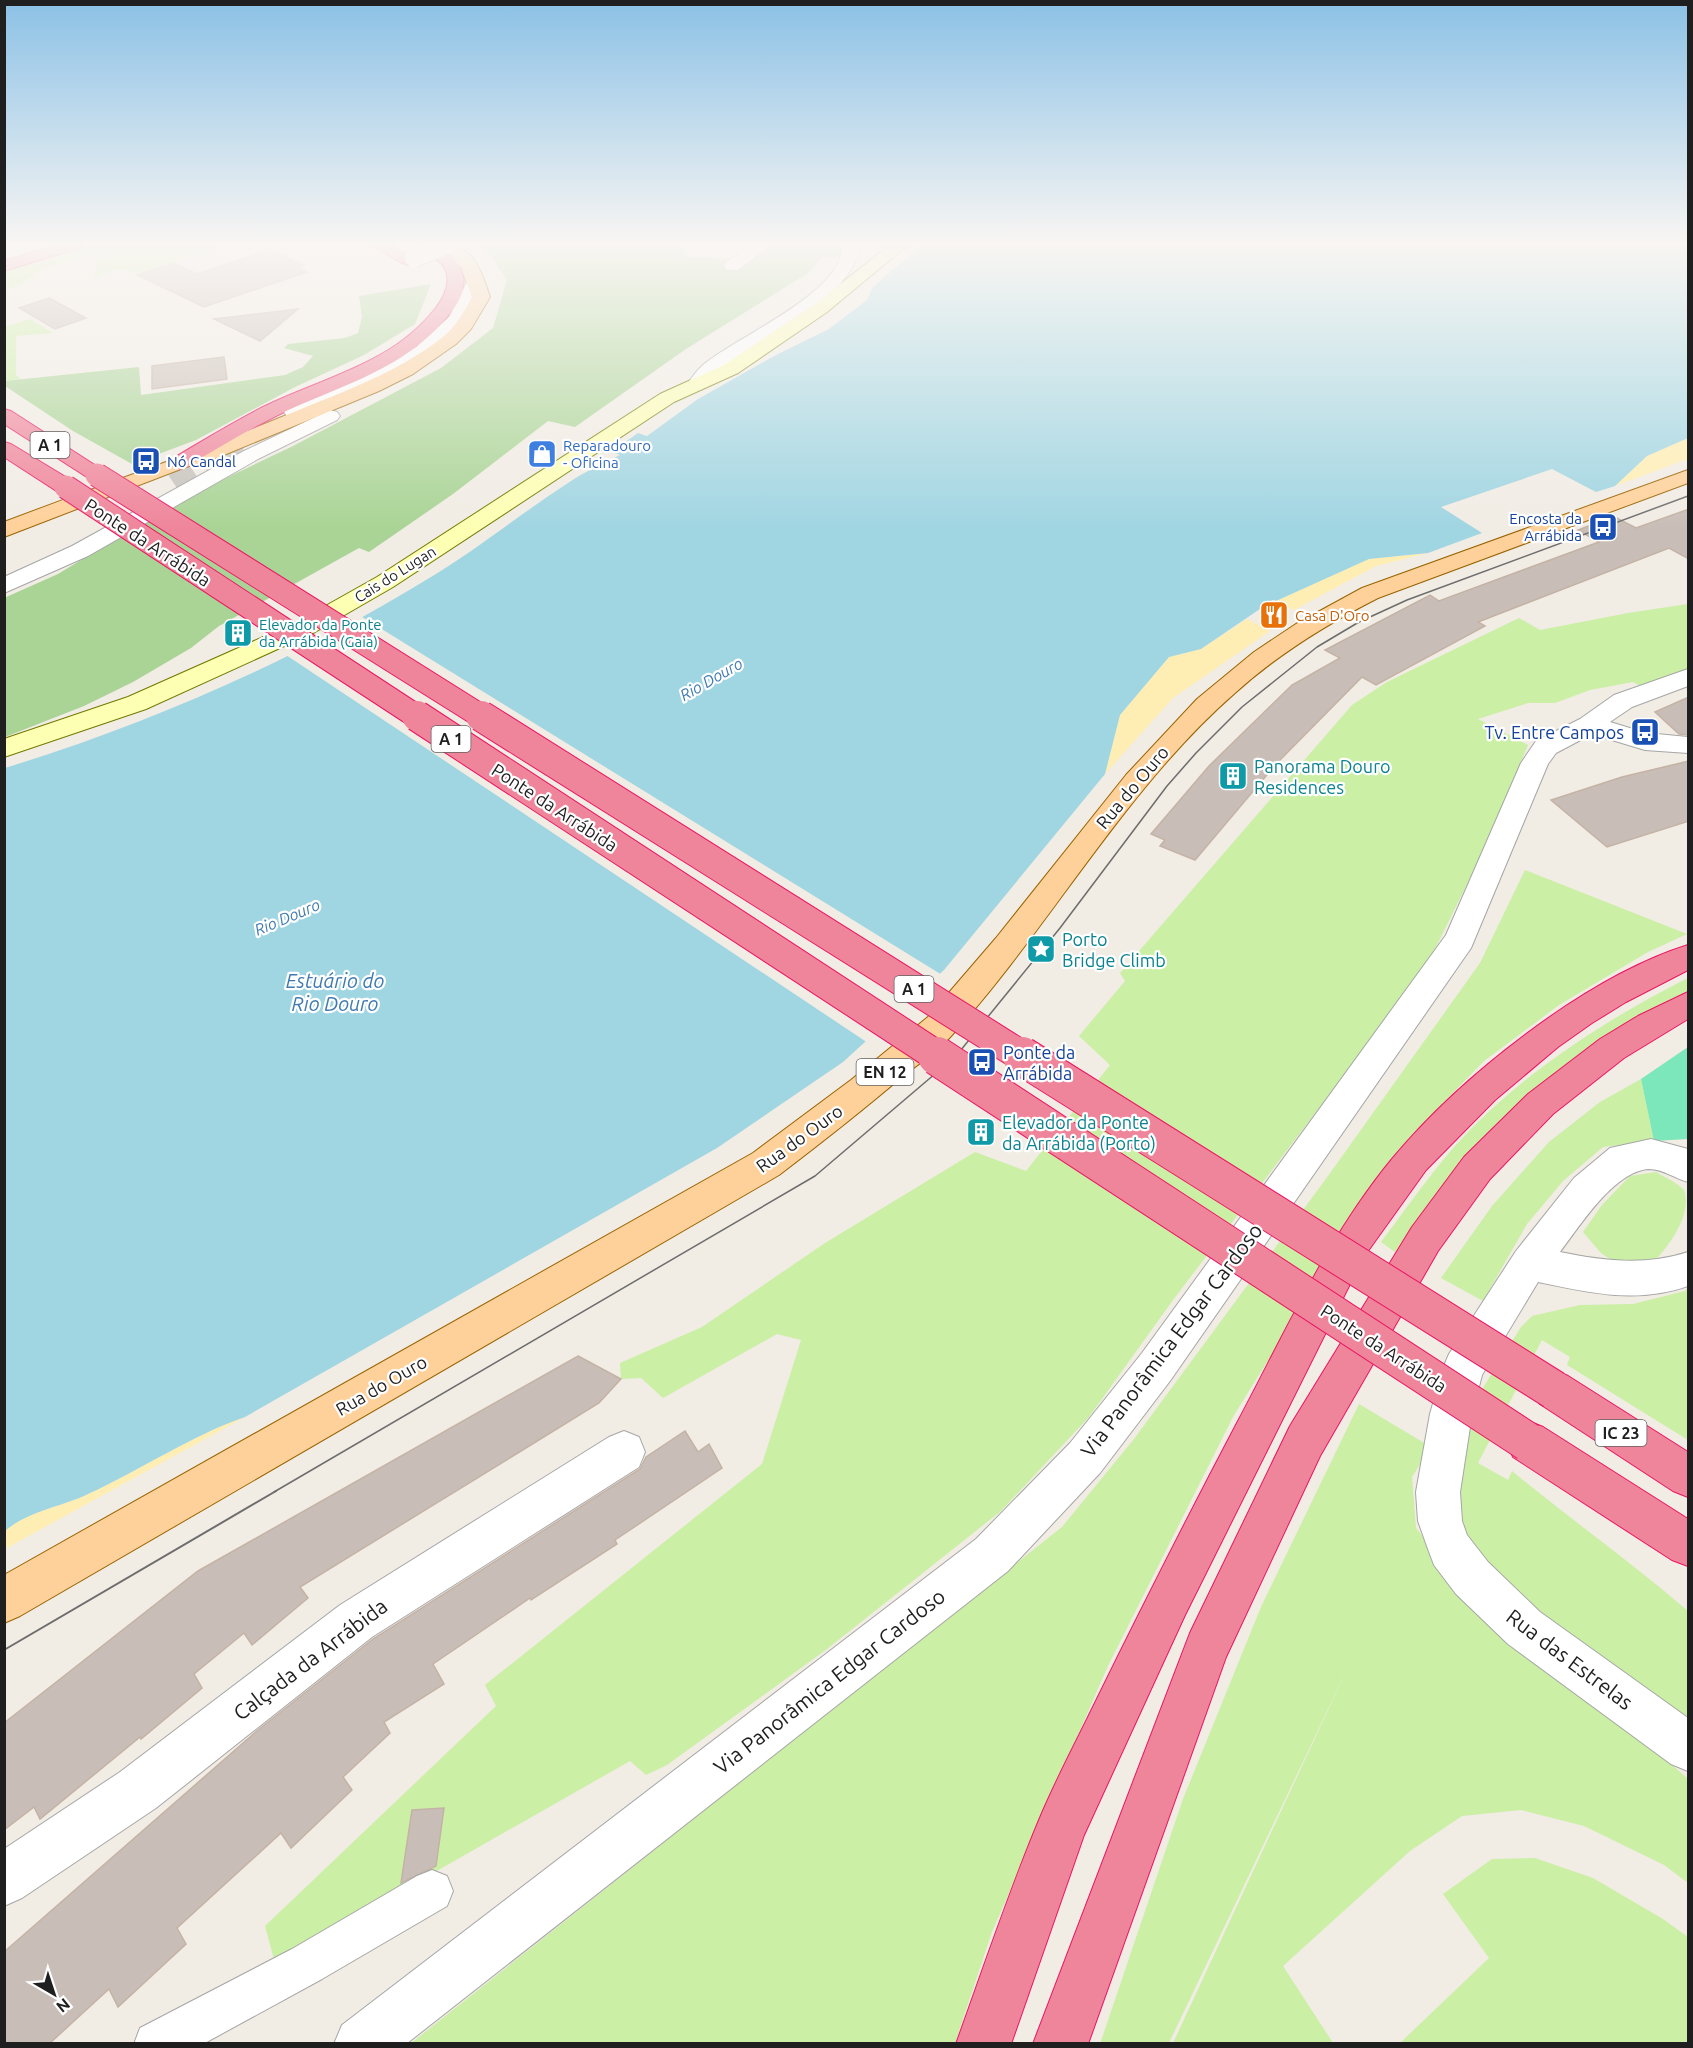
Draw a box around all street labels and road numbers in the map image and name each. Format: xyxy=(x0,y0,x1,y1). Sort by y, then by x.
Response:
road number: A 1 xyxy=(31,432,70,458)
street label: Ponte da Arrábida xyxy=(81,494,215,590)
street label: Cais do Lugan xyxy=(351,542,439,606)
road number: A 1 xyxy=(432,726,470,752)
street label: Rua do Ouro xyxy=(1092,742,1172,832)
street label: Ponte da Arrábida xyxy=(488,759,622,855)
road number: A 1 xyxy=(894,976,934,1002)
road number: EN 12 xyxy=(856,1059,914,1085)
street label: Rua do Ouro xyxy=(752,1100,846,1176)
street label: Via Panorâmica Edgar Cardoso xyxy=(1075,1218,1267,1462)
street label: Ponte da Arrábida xyxy=(1317,1300,1451,1396)
street label: Rua do Ouro xyxy=(332,1351,430,1419)
road number: IC 23 xyxy=(1596,1420,1646,1446)
street label: Via Panorâmica Edgar Cardoso xyxy=(709,1583,949,1779)
street label: Calçada da Arrábida xyxy=(228,1593,392,1725)
street label: Rua das Estrelas xyxy=(1502,1604,1638,1714)

